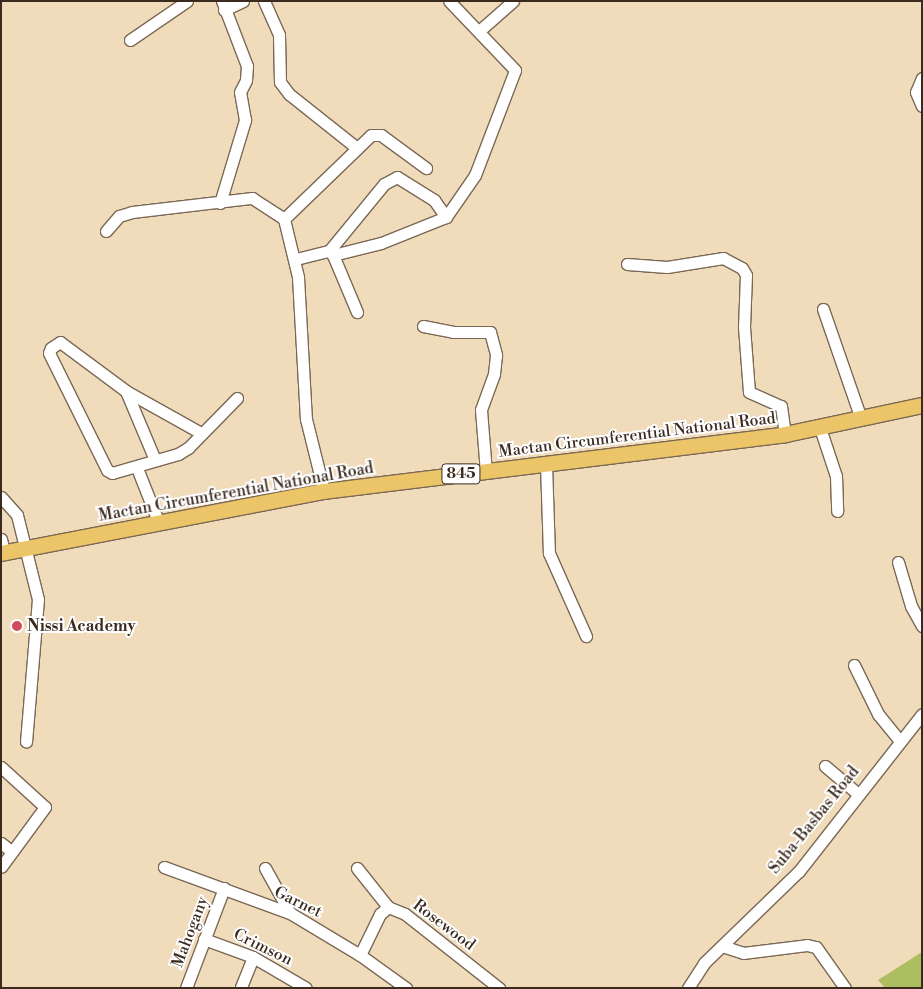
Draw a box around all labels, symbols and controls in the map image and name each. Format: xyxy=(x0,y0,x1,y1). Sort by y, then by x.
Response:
street label: Mactan Circumferential National Road xyxy=(497,408,777,462)
street label: Mactan Circumferential National Road xyxy=(97,458,375,526)
road number: 845 xyxy=(441,462,481,486)
place label: Nissi Academy xyxy=(27,616,136,636)
marker: Nissi Academy xyxy=(11,620,23,632)
street label: Suba-Basbas Road xyxy=(765,762,863,878)
street label: Garnet xyxy=(271,882,325,922)
street label: Mahogany xyxy=(168,894,212,970)
street label: Rosewood xyxy=(409,895,479,955)
street label: Crimson xyxy=(230,925,296,969)

